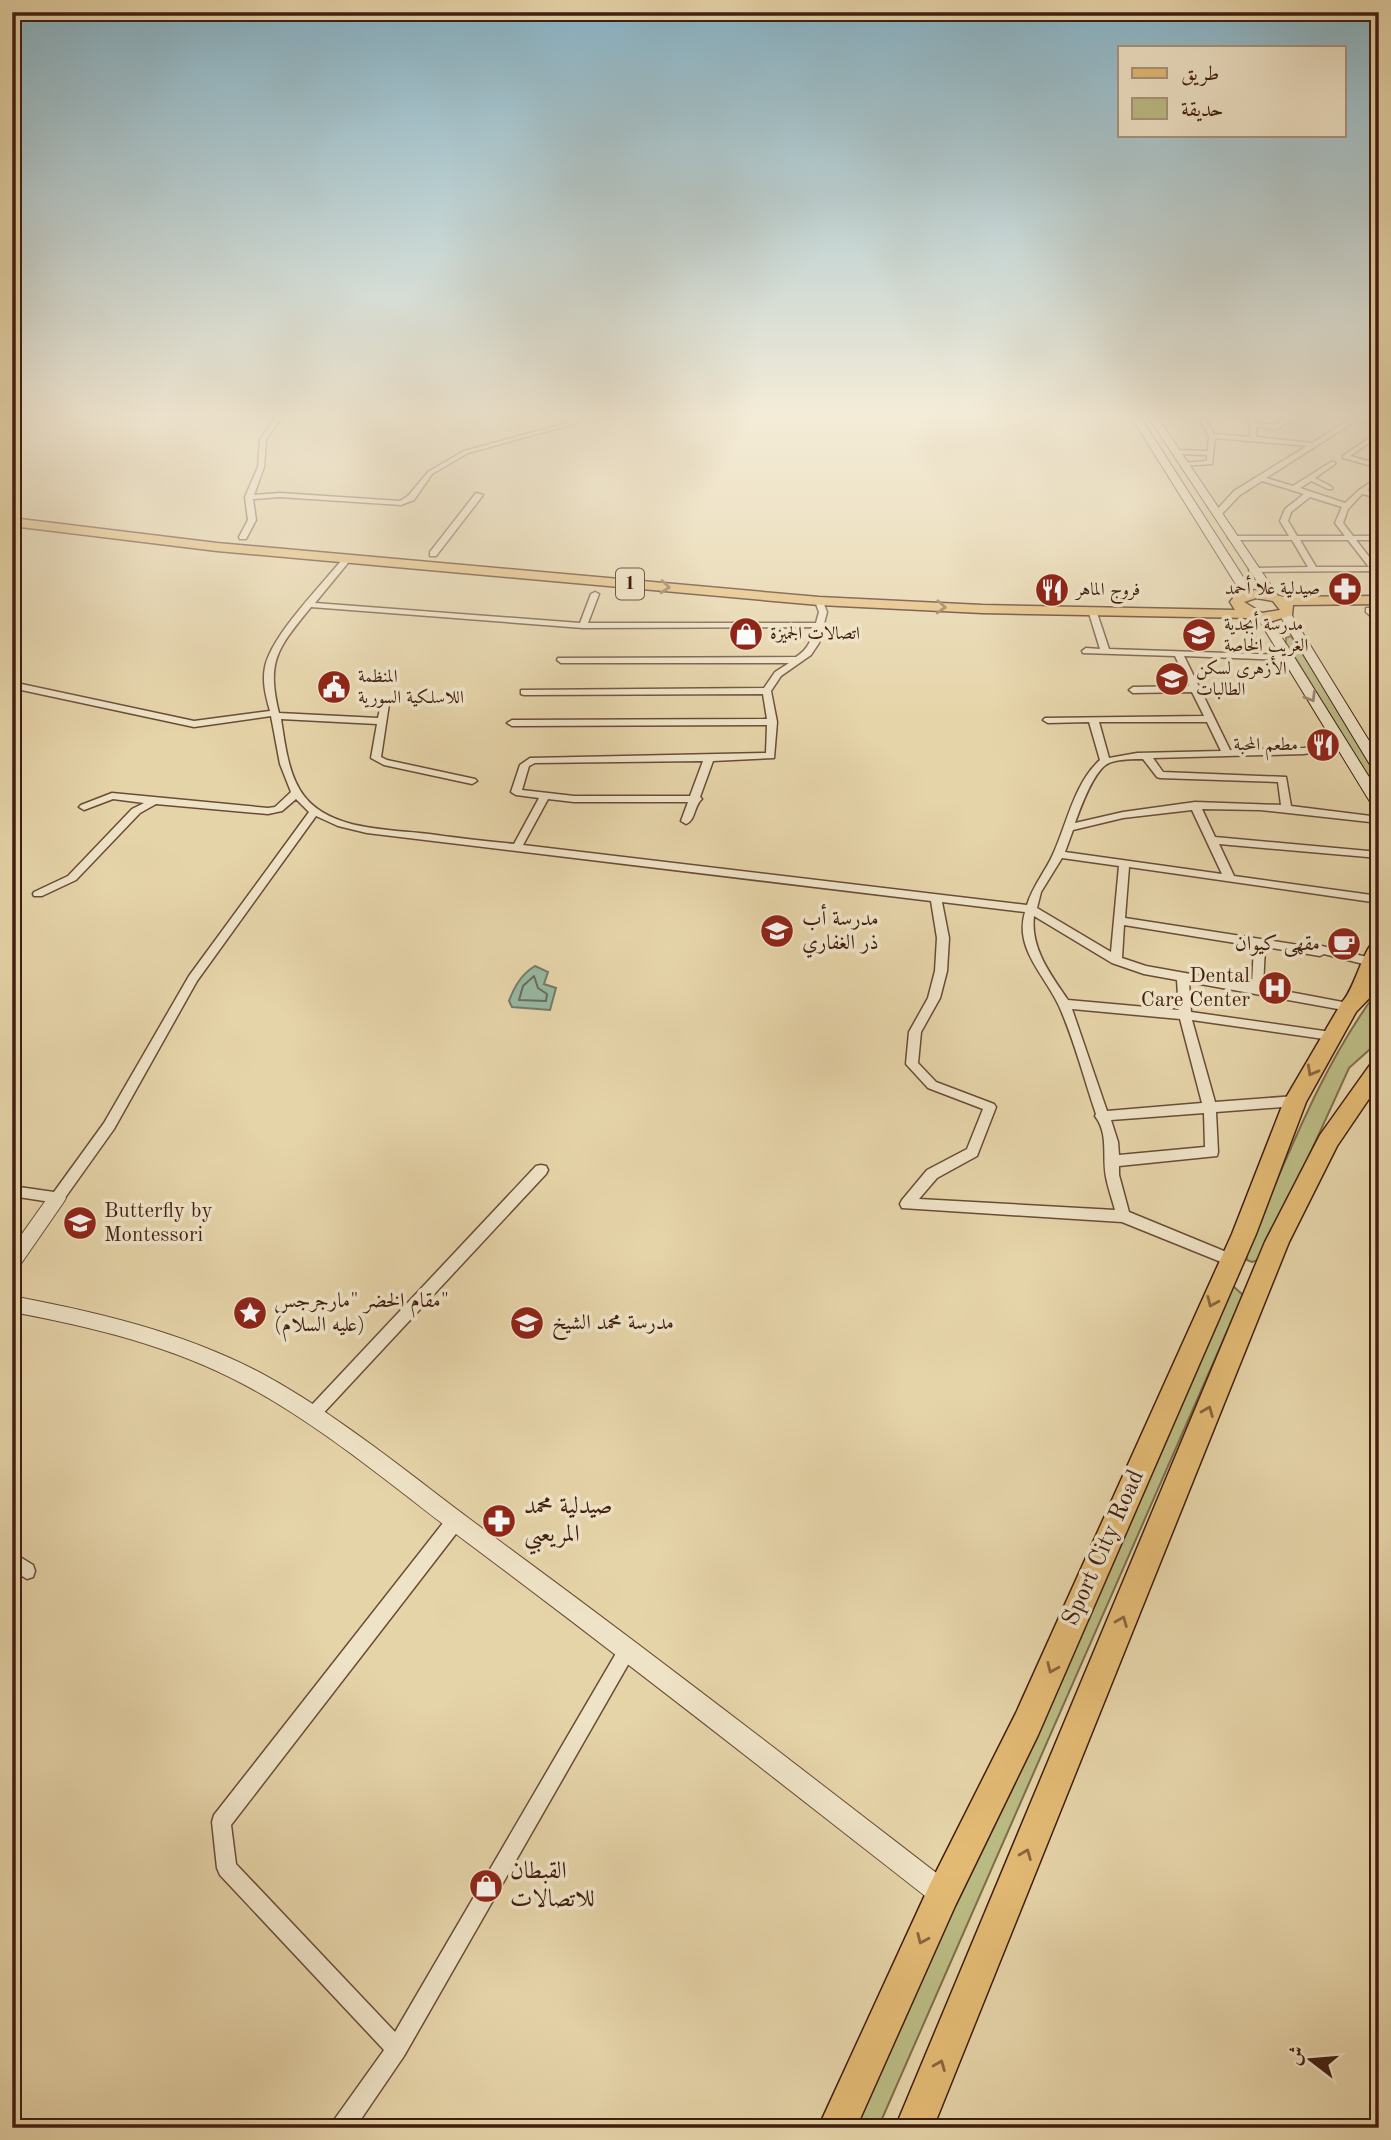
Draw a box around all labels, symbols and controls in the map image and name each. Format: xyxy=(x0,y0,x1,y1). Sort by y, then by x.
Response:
legend xyxy=(1118,46,1346,136)
text: طريق xyxy=(1181,64,1219,86)
text: حديقة xyxy=(1181,100,1224,122)
road number: 1 xyxy=(616,568,644,600)
pharmacy icon: صيدلية علا أحمد xyxy=(1326,570,1364,608)
restaurant icon: فروج الماهر xyxy=(1033,571,1071,609)
place label: صيدلية علا أحمد xyxy=(1225,575,1320,598)
one-way arrow xyxy=(660,579,671,594)
place label: فروج الماهر xyxy=(1074,581,1140,605)
one-way arrow xyxy=(936,599,947,614)
place label: مدرسة أبجدية الغريب الخاصة xyxy=(1224,611,1308,657)
shop icon: اتصالات الجميزة xyxy=(727,615,765,653)
school or university icon: مدرسة أبجدية الغريب الخاصة xyxy=(1180,616,1218,654)
place label: اتصالات الجميزة xyxy=(770,625,860,644)
place label: الأزهري لسكن الطالبات xyxy=(1196,655,1287,700)
school or university icon: الأزهري لسكن الطالبات xyxy=(1153,660,1191,698)
public building icon: المنظمة اللاسلكية السورية xyxy=(315,668,353,706)
place label: المنظمة اللاسلكية السورية xyxy=(358,668,464,708)
one-way arrow xyxy=(1302,689,1315,702)
restaurant icon: مطعم المحبة xyxy=(1304,726,1342,764)
place label: مطعم المحبة xyxy=(1234,736,1298,761)
place label: مدرسة أب ذر الغفاري xyxy=(802,903,879,958)
school or university icon: مدرسة أب ذر الغفاري xyxy=(758,912,796,950)
cafe icon: مقهى كيوان xyxy=(1325,925,1363,963)
place label: مقهى كيوان xyxy=(1235,934,1320,957)
place label: Dental Care Center xyxy=(1141,966,1250,1011)
hospital icon: Dental Care Center xyxy=(1256,969,1294,1007)
one-way arrow xyxy=(1306,1064,1320,1076)
place label: Butterfly by Montessori xyxy=(104,1201,213,1246)
school or university icon: Butterfly by Montessori xyxy=(61,1204,99,1242)
place label: مقام الخضر "مارجرجس" (عليه السلام) xyxy=(274,1291,449,1342)
place icon: مقام الخضر "مارجرجس" (عليه السلام) xyxy=(231,1294,269,1332)
one-way arrow xyxy=(1206,1295,1220,1308)
school or university icon: مدرسة محمد الشيخ xyxy=(508,1304,546,1342)
place label: مدرسة محمد الشيخ xyxy=(552,1313,674,1341)
one-way arrow xyxy=(1200,1405,1214,1418)
street label: Sport City Road xyxy=(1059,1466,1149,1630)
place label: صيدلية محمد المريعبي xyxy=(524,1495,613,1555)
pharmacy icon: صيدلية محمد المريعبي xyxy=(480,1502,518,1540)
one-way arrow xyxy=(1113,1616,1127,1628)
one-way arrow xyxy=(1046,1661,1060,1673)
one-way arrow xyxy=(1018,1849,1032,1861)
place label: القبطان للاتصالات xyxy=(510,1860,595,1912)
shop icon: القبطان للاتصالات xyxy=(467,1867,505,1905)
one-way arrow xyxy=(916,1932,930,1945)
north arrow xyxy=(1276,2024,1346,2094)
text: ش xyxy=(1285,2044,1309,2068)
one-way arrow xyxy=(931,2059,945,2071)

